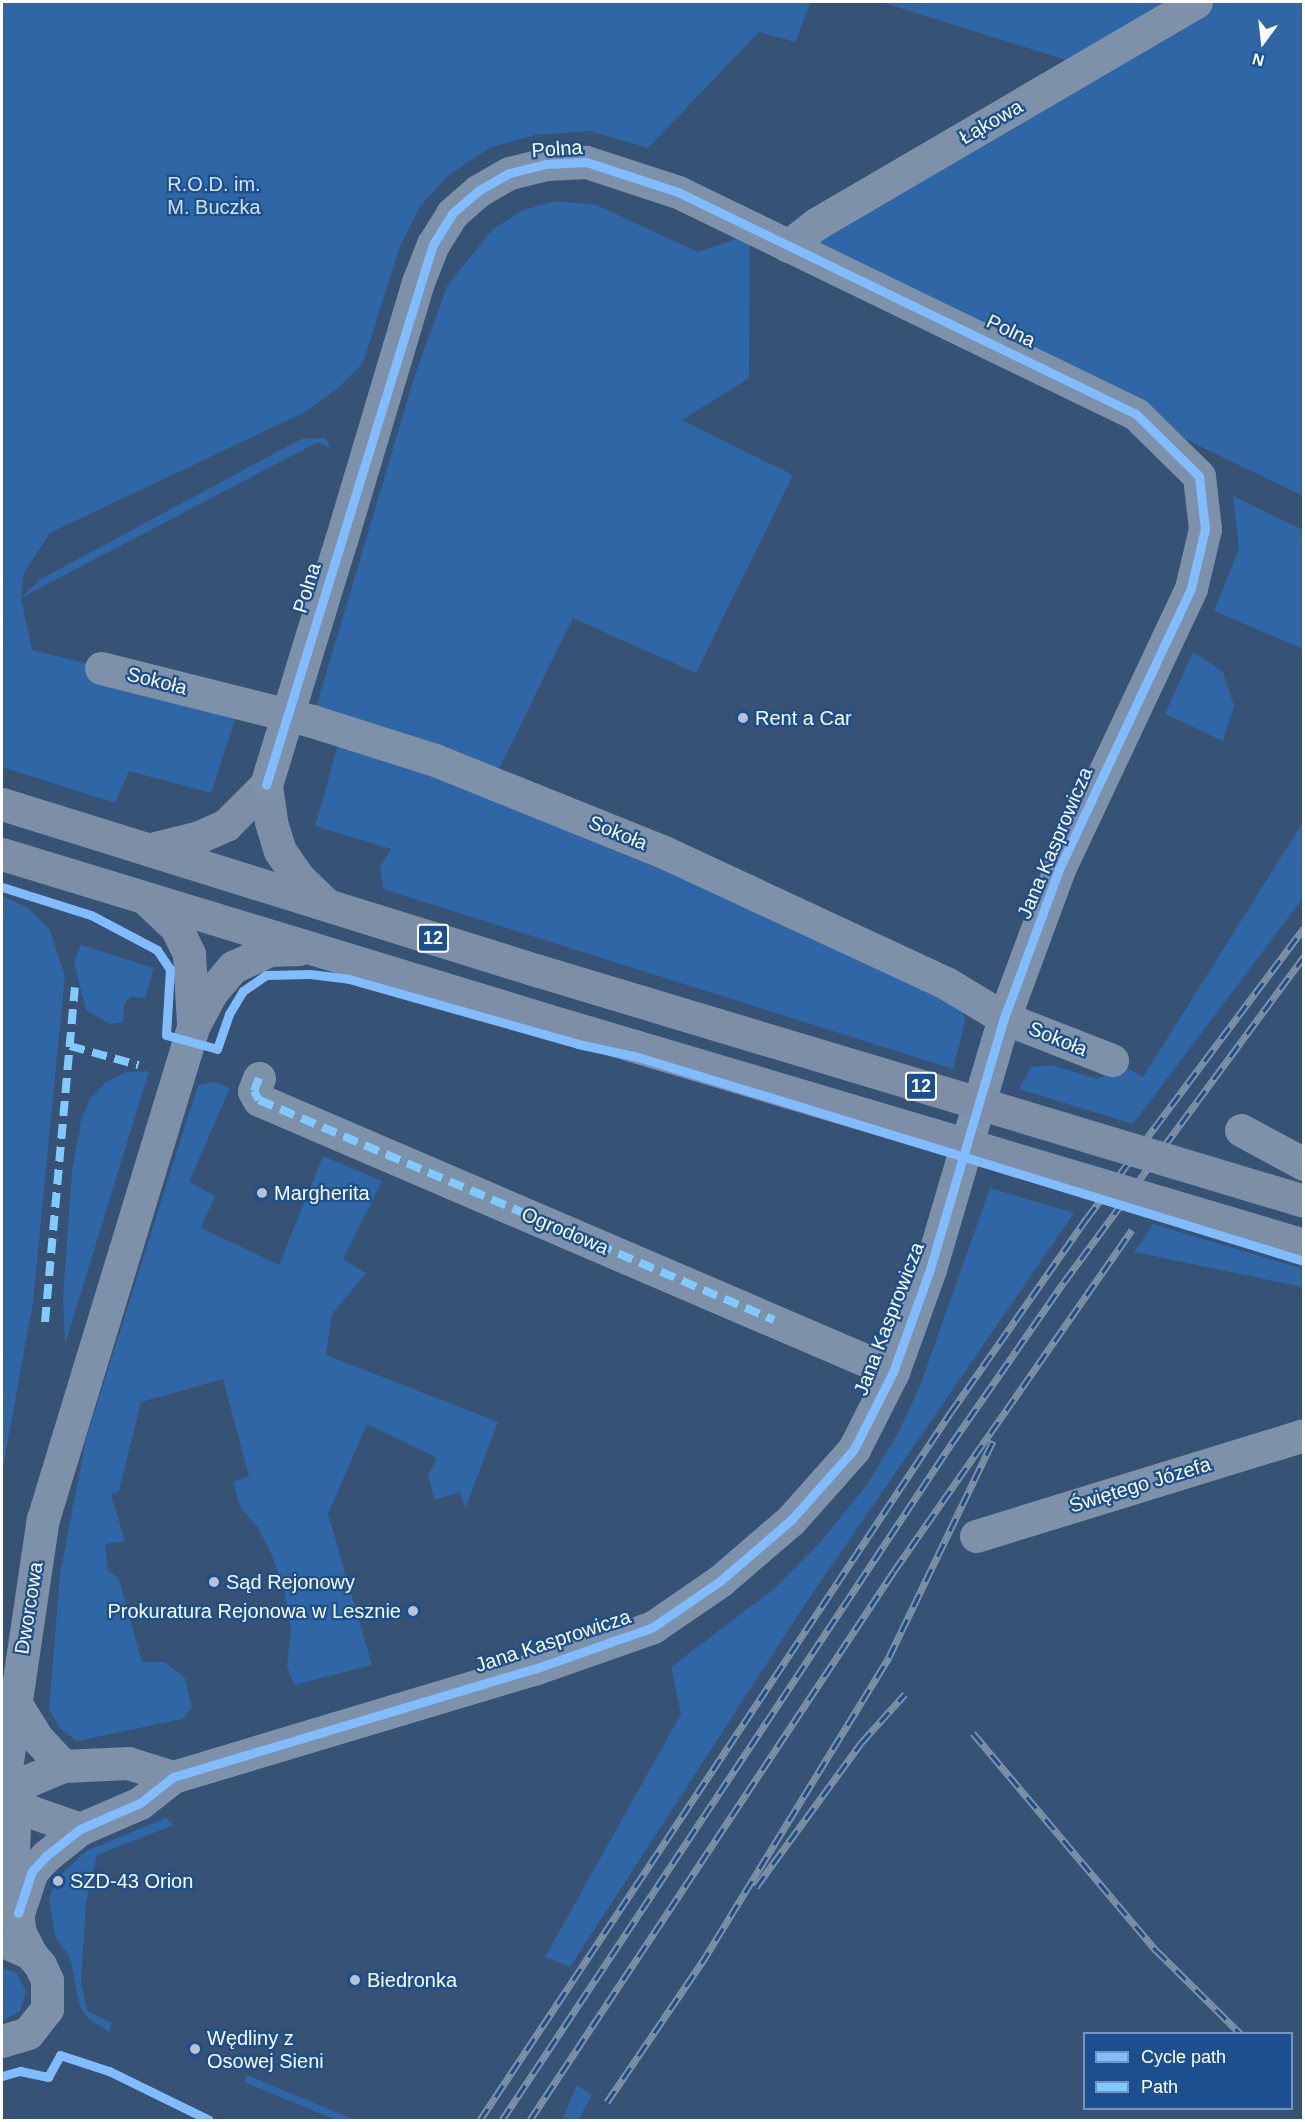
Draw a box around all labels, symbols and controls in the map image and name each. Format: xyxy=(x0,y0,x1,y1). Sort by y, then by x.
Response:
north arrow xyxy=(1233,12,1293,72)
text: N xyxy=(1250,50,1266,70)
street label: Łąkowa xyxy=(955,94,1027,150)
street label: Polna xyxy=(531,135,583,163)
park label: R.O.D. im. M. Buczka xyxy=(167,172,261,219)
street label: Polna xyxy=(983,309,1039,353)
street label: Polna xyxy=(288,560,326,616)
street label: Sokoła xyxy=(124,662,190,700)
place label: Rent a Car xyxy=(755,706,852,730)
marker: Rent a Car xyxy=(736,711,750,725)
street label: Jana Kasprowicza xyxy=(1012,764,1098,922)
street label: Sokoła xyxy=(585,810,651,856)
road number: 12 xyxy=(416,923,450,953)
street label: Sokoła xyxy=(1025,1016,1091,1062)
road number: 12 xyxy=(904,1071,938,1101)
place label: Margherita xyxy=(274,1181,370,1205)
marker: Margherita xyxy=(255,1186,269,1200)
street label: Ogrodowa xyxy=(518,1202,612,1260)
street label: Jana Kasprowicza xyxy=(849,1239,929,1399)
street label: Świętego Józefa xyxy=(1066,1452,1214,1518)
street label: Dworcowa xyxy=(10,1560,48,1656)
place label: Sąd Rejonowy xyxy=(226,1570,355,1594)
marker: Sąd Rejonowy xyxy=(207,1575,221,1589)
place label: Prokuratura Rejonowa w Lesznie xyxy=(108,1599,401,1623)
marker: Prokuratura Rejonowa w Lesznie xyxy=(406,1604,420,1618)
street label: Jana Kasprowicza xyxy=(472,1605,634,1677)
place label: SZD-43 Orion xyxy=(70,1869,193,1893)
marker: SZD-43 Orion xyxy=(51,1874,65,1888)
place label: Biedronka xyxy=(367,1968,457,1992)
marker: Biedronka xyxy=(348,1973,362,1987)
place label: Wędliny z Osowej Sieni xyxy=(207,2026,324,2073)
legend xyxy=(1083,2032,1293,2110)
marker: Wędliny z Osowej Sieni xyxy=(188,2042,202,2056)
text: Cycle path xyxy=(1141,2047,1226,2067)
text: Path xyxy=(1141,2077,1178,2097)

